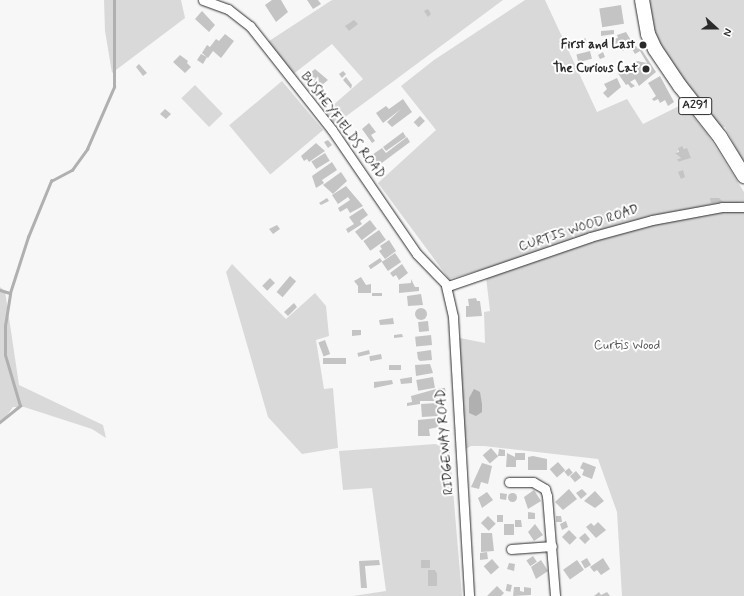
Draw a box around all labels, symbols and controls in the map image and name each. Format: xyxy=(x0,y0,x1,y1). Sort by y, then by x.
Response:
north arrow xyxy=(696,8,736,48)
text: N xyxy=(719,26,735,38)
place label: First and Last xyxy=(560,37,635,53)
marker: First and Last xyxy=(638,40,648,50)
place label: The Curious Cat xyxy=(550,61,638,77)
marker: The Curious Cat xyxy=(641,64,651,74)
street label: BUSHEYFIELDS ROAD xyxy=(297,70,387,182)
road number: A291 xyxy=(678,96,712,116)
street label: CURTIS WOOD ROAD xyxy=(517,202,641,256)
park label: Curtis Wood xyxy=(593,338,661,354)
street label: RIDGEWAY ROAD xyxy=(435,389,457,495)

